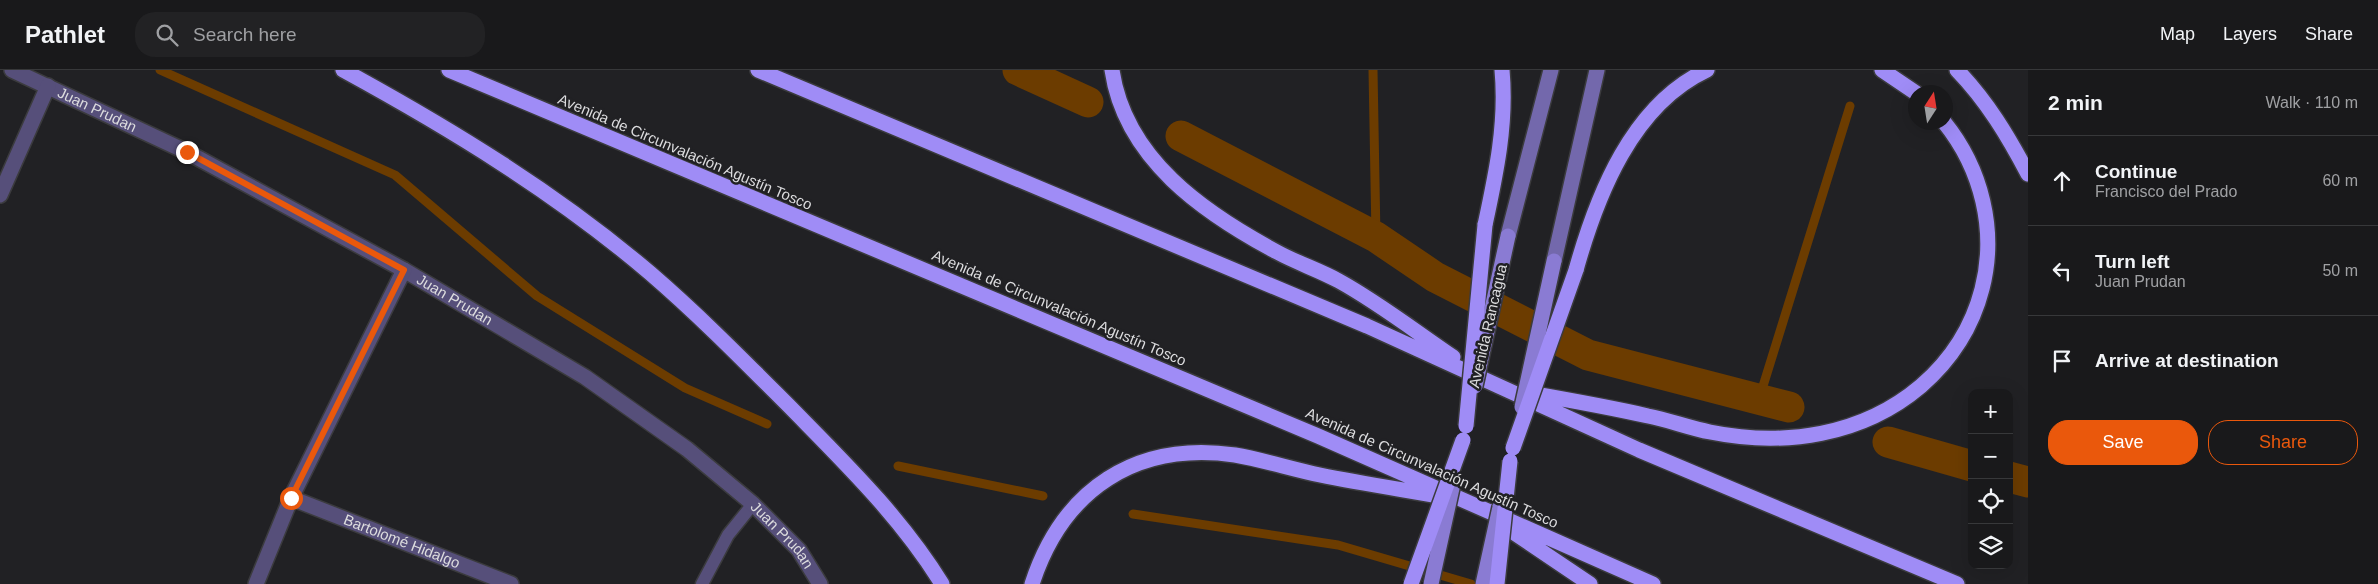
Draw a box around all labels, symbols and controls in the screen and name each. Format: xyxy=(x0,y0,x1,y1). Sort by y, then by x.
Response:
search box xyxy=(135,12,485,57)
text: Pathlet xyxy=(25,21,105,48)
icon: search xyxy=(153,21,181,49)
text: Search here xyxy=(193,24,297,45)
text: Map xyxy=(2160,24,2195,44)
text: Layers xyxy=(2223,24,2277,44)
text: Share xyxy=(2305,24,2353,44)
street label: Juan Prudan xyxy=(55,84,139,135)
north arrow xyxy=(1908,85,1953,130)
street label: Avenida de Circunvalación Agustín Tosco xyxy=(555,90,815,213)
text: 2 min xyxy=(2048,91,2103,114)
text: Walk · 110 m xyxy=(2266,94,2358,111)
route end xyxy=(176,141,199,164)
text: Continue xyxy=(2095,161,2177,182)
icon: ahead xyxy=(2048,167,2076,195)
text: 60 m xyxy=(2322,172,2358,189)
text: Francisco del Prado xyxy=(2095,183,2237,200)
street label: Avenida de Circunvalación Agustín Tosco xyxy=(929,246,1189,369)
text: Turn left xyxy=(2095,251,2170,272)
icon: left xyxy=(2048,257,2076,285)
street label: Avenida Rancagua xyxy=(1465,262,1510,389)
text: 50 m xyxy=(2322,262,2358,279)
street label: Juan Prudan xyxy=(414,270,496,328)
text: Juan Prudan xyxy=(2095,273,2186,290)
icon: arrive xyxy=(2048,347,2076,375)
text: Arrive at destination xyxy=(2095,350,2279,371)
map controls xyxy=(1968,389,2013,569)
button: + xyxy=(1968,389,2013,434)
street label: Avenida de Circunvalación Agustín Tosco xyxy=(1303,404,1561,531)
button: Save xyxy=(2048,420,2198,465)
button: Share xyxy=(2208,420,2358,465)
button: − xyxy=(1968,434,2013,479)
button: locate xyxy=(1968,479,2013,524)
route start xyxy=(280,487,303,510)
street label: Juan Prudan xyxy=(747,498,817,571)
street label: Bartolomé Hidalgo xyxy=(341,510,463,571)
button: layers xyxy=(1968,524,2013,569)

